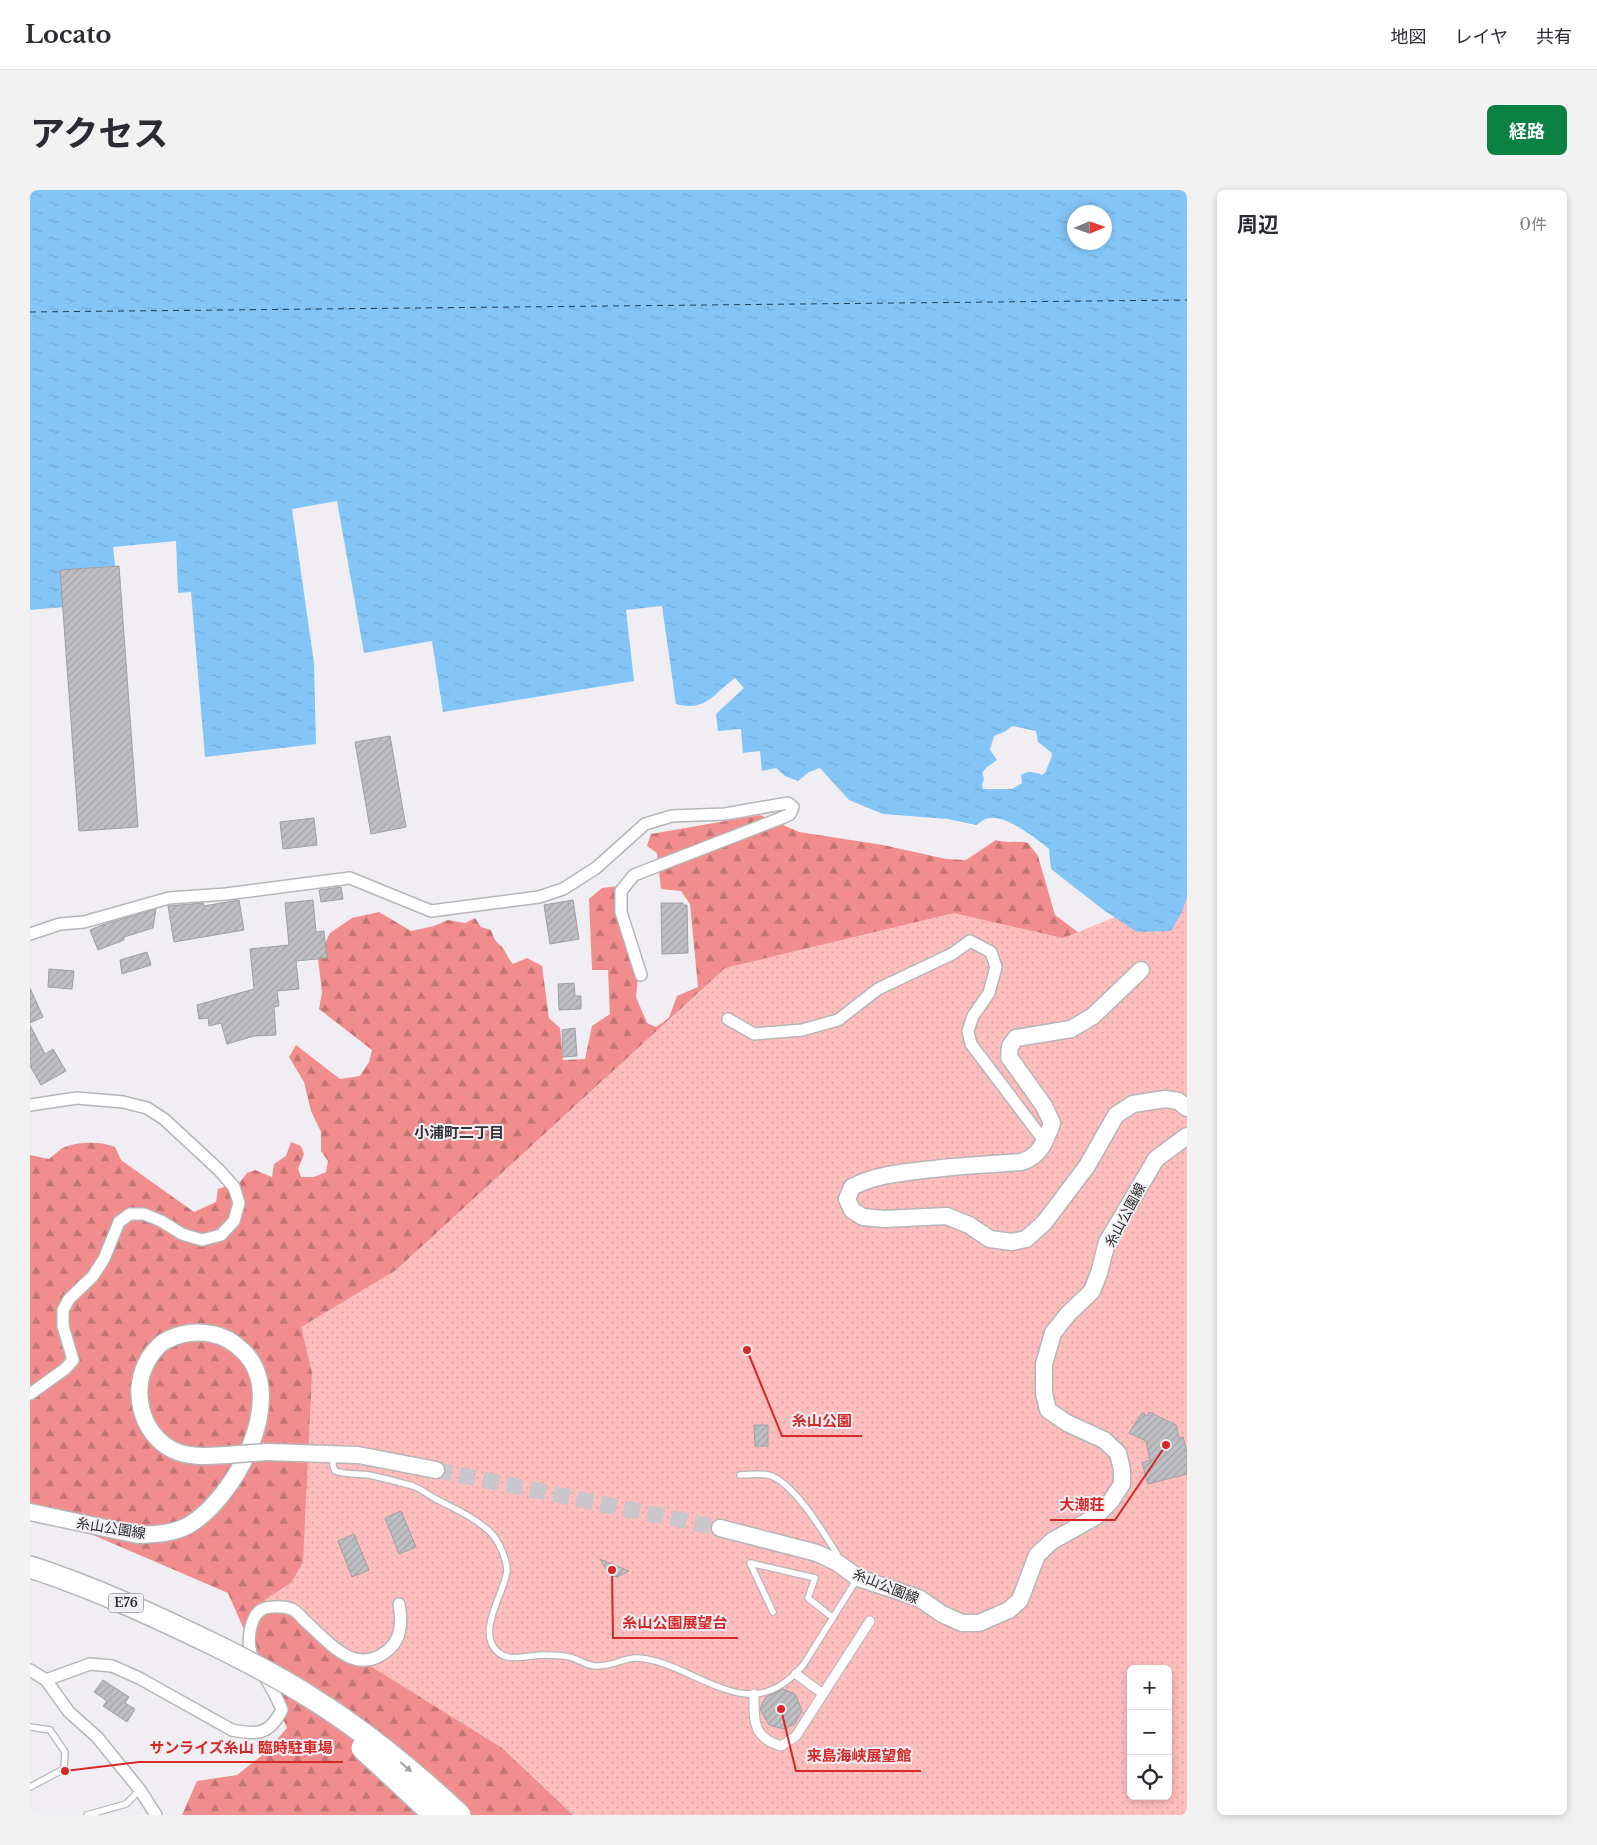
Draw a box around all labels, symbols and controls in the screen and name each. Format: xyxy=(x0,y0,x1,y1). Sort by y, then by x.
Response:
text: Locato xyxy=(25,20,111,49)
text: 地図 xyxy=(1391,26,1427,48)
text: レイヤ xyxy=(1455,26,1508,48)
text: 共有 xyxy=(1536,26,1572,48)
button: 経路 xyxy=(1487,105,1567,155)
text: アクセス xyxy=(30,112,168,155)
north arrow xyxy=(1067,205,1112,250)
text: 周辺 xyxy=(1237,212,1279,238)
text: 0件 xyxy=(1520,214,1547,234)
district label: 小浦町二丁目 xyxy=(414,1123,504,1142)
street label: 糸山公園線 xyxy=(1101,1180,1149,1250)
callout: 糸山公園 xyxy=(782,1406,862,1436)
text: 糸山公園 xyxy=(792,1411,852,1430)
callout: 大潮荘 xyxy=(1050,1490,1115,1520)
text: 大潮荘 xyxy=(1059,1495,1105,1514)
street label: 糸山公園線 xyxy=(75,1514,147,1542)
street label: 糸山公園線 xyxy=(850,1565,922,1607)
road number: E76 xyxy=(108,1594,144,1612)
callout: 糸山公園展望台 xyxy=(613,1608,738,1638)
text: 糸山公園展望台 xyxy=(622,1613,728,1632)
map controls xyxy=(1127,1665,1172,1800)
button: + xyxy=(1127,1665,1172,1710)
button: − xyxy=(1127,1710,1172,1755)
callout: サンライズ糸山 臨時駐車場 xyxy=(139,1732,343,1762)
text: サンライズ糸山 臨時駐車場 xyxy=(149,1738,333,1757)
callout: 来島海峡展望館 xyxy=(796,1741,921,1771)
text: 来島海峡展望館 xyxy=(806,1746,912,1765)
button: locate xyxy=(1127,1755,1172,1800)
one-way arrow xyxy=(400,1762,413,1773)

